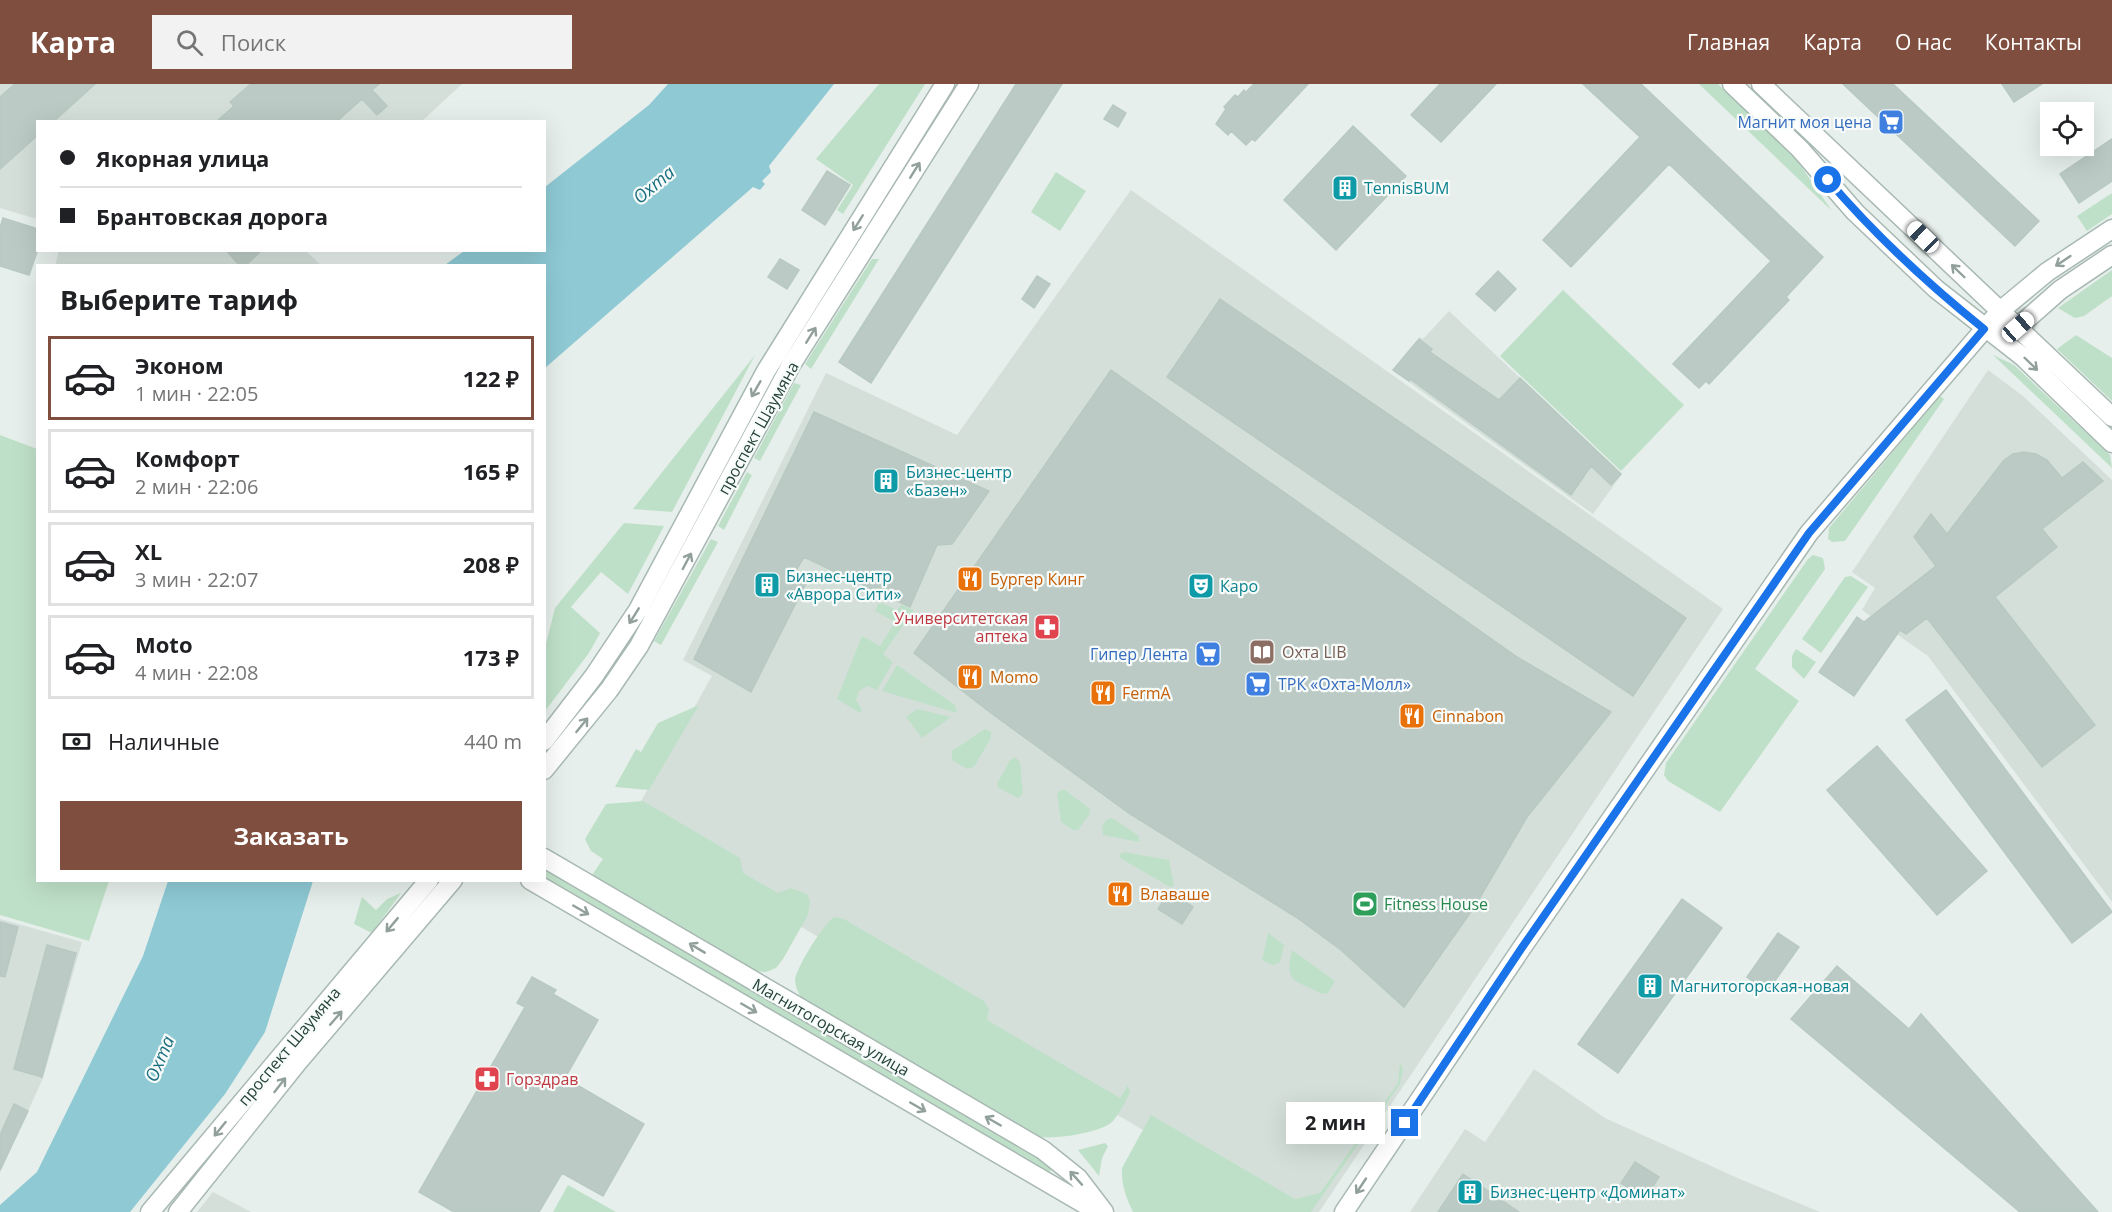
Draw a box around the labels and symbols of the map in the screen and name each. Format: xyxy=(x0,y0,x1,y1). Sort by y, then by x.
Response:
supermarket icon: Магнит моя цена xyxy=(1876,107,1906,137)
place label: Магнит моя цена xyxy=(1737,111,1872,133)
water label: Охта xyxy=(627,160,679,209)
one-way arrow xyxy=(909,162,921,179)
route start xyxy=(1814,166,1841,193)
building icon: TennisBUM xyxy=(1330,173,1360,203)
place label: TennisBUM xyxy=(1364,177,1449,199)
one-way arrow xyxy=(852,214,865,231)
car xyxy=(1904,218,1942,256)
one-way arrow xyxy=(2055,255,2072,267)
one-way arrow xyxy=(1950,264,1965,278)
car xyxy=(1999,308,2037,346)
one-way arrow xyxy=(804,326,817,343)
one-way arrow xyxy=(2023,357,2038,371)
street label: проспект Шаумяна xyxy=(712,358,804,498)
one-way arrow xyxy=(750,380,762,397)
place label: Бизнес-центр «Базен» xyxy=(906,461,1012,501)
building icon: Бизнес-центр «Базен» xyxy=(871,466,901,496)
one-way arrow xyxy=(681,553,693,570)
restaurant icon: Бургер Кинг xyxy=(955,564,985,594)
place label: Бизнес-центр «Аврора Сити» xyxy=(786,565,901,605)
place label: Бургер Кинг xyxy=(990,568,1084,590)
building icon: Бизнес-центр «Аврора Сити» xyxy=(752,570,782,600)
theatre icon: Каро xyxy=(1186,571,1216,601)
place label: Каро xyxy=(1220,575,1258,597)
one-way arrow xyxy=(627,607,639,624)
place label: Университетская аптека xyxy=(894,607,1028,647)
pharmacy icon: Университетская аптека xyxy=(1032,612,1062,642)
library icon: Охта LIB xyxy=(1247,637,1277,667)
supermarket icon: Гипер Лента xyxy=(1193,639,1223,669)
place label: Охта LIB xyxy=(1282,641,1347,663)
place label: Гипер Лента xyxy=(1090,643,1188,665)
restaurant icon: Momo xyxy=(955,662,985,692)
place label: Momo xyxy=(990,666,1038,688)
supermarket icon: ТРК «Охта-Молл» xyxy=(1243,669,1273,699)
place label: ТРК «Охта-Молл» xyxy=(1278,673,1411,695)
restaurant icon: FermA xyxy=(1088,678,1118,708)
place label: FermA xyxy=(1122,682,1172,704)
restaurant icon: Cinnabon xyxy=(1397,701,1427,731)
place label: Cinnabon xyxy=(1432,705,1504,727)
one-way arrow xyxy=(575,717,588,733)
restaurant icon: Влаваше xyxy=(1105,879,1135,909)
place label: Влаваше xyxy=(1140,883,1210,905)
sports icon: Fitness House xyxy=(1350,889,1380,919)
place label: Fitness House xyxy=(1384,893,1488,915)
one-way arrow xyxy=(572,904,589,916)
one-way arrow xyxy=(385,917,398,933)
one-way arrow xyxy=(689,942,706,954)
building icon: Магнитогорская-новая xyxy=(1635,971,1665,1001)
street label: Магнитогорская улица xyxy=(748,973,914,1081)
place label: Магнитогорская-новая xyxy=(1670,975,1849,997)
street label: проспект Шаумяна xyxy=(233,982,345,1110)
one-way arrow xyxy=(740,1003,757,1015)
one-way arrow xyxy=(330,1010,343,1026)
water label: Охта xyxy=(139,1032,179,1085)
pharmacy icon: Горздрав xyxy=(472,1064,502,1094)
place label: Горздрав xyxy=(506,1068,579,1090)
one-way arrow xyxy=(274,1077,287,1093)
one-way arrow xyxy=(909,1101,926,1113)
callout: 2 мин xyxy=(1285,1102,1384,1144)
route end xyxy=(1391,1109,1418,1136)
one-way arrow xyxy=(985,1114,1002,1126)
one-way arrow xyxy=(214,1121,227,1137)
one-way arrow xyxy=(1069,1171,1083,1186)
building icon: Бизнес-центр «Доминат» xyxy=(1455,1177,1485,1207)
one-way arrow xyxy=(1355,1178,1367,1194)
place label: Бизнес-центр «Доминат» xyxy=(1490,1181,1685,1203)

